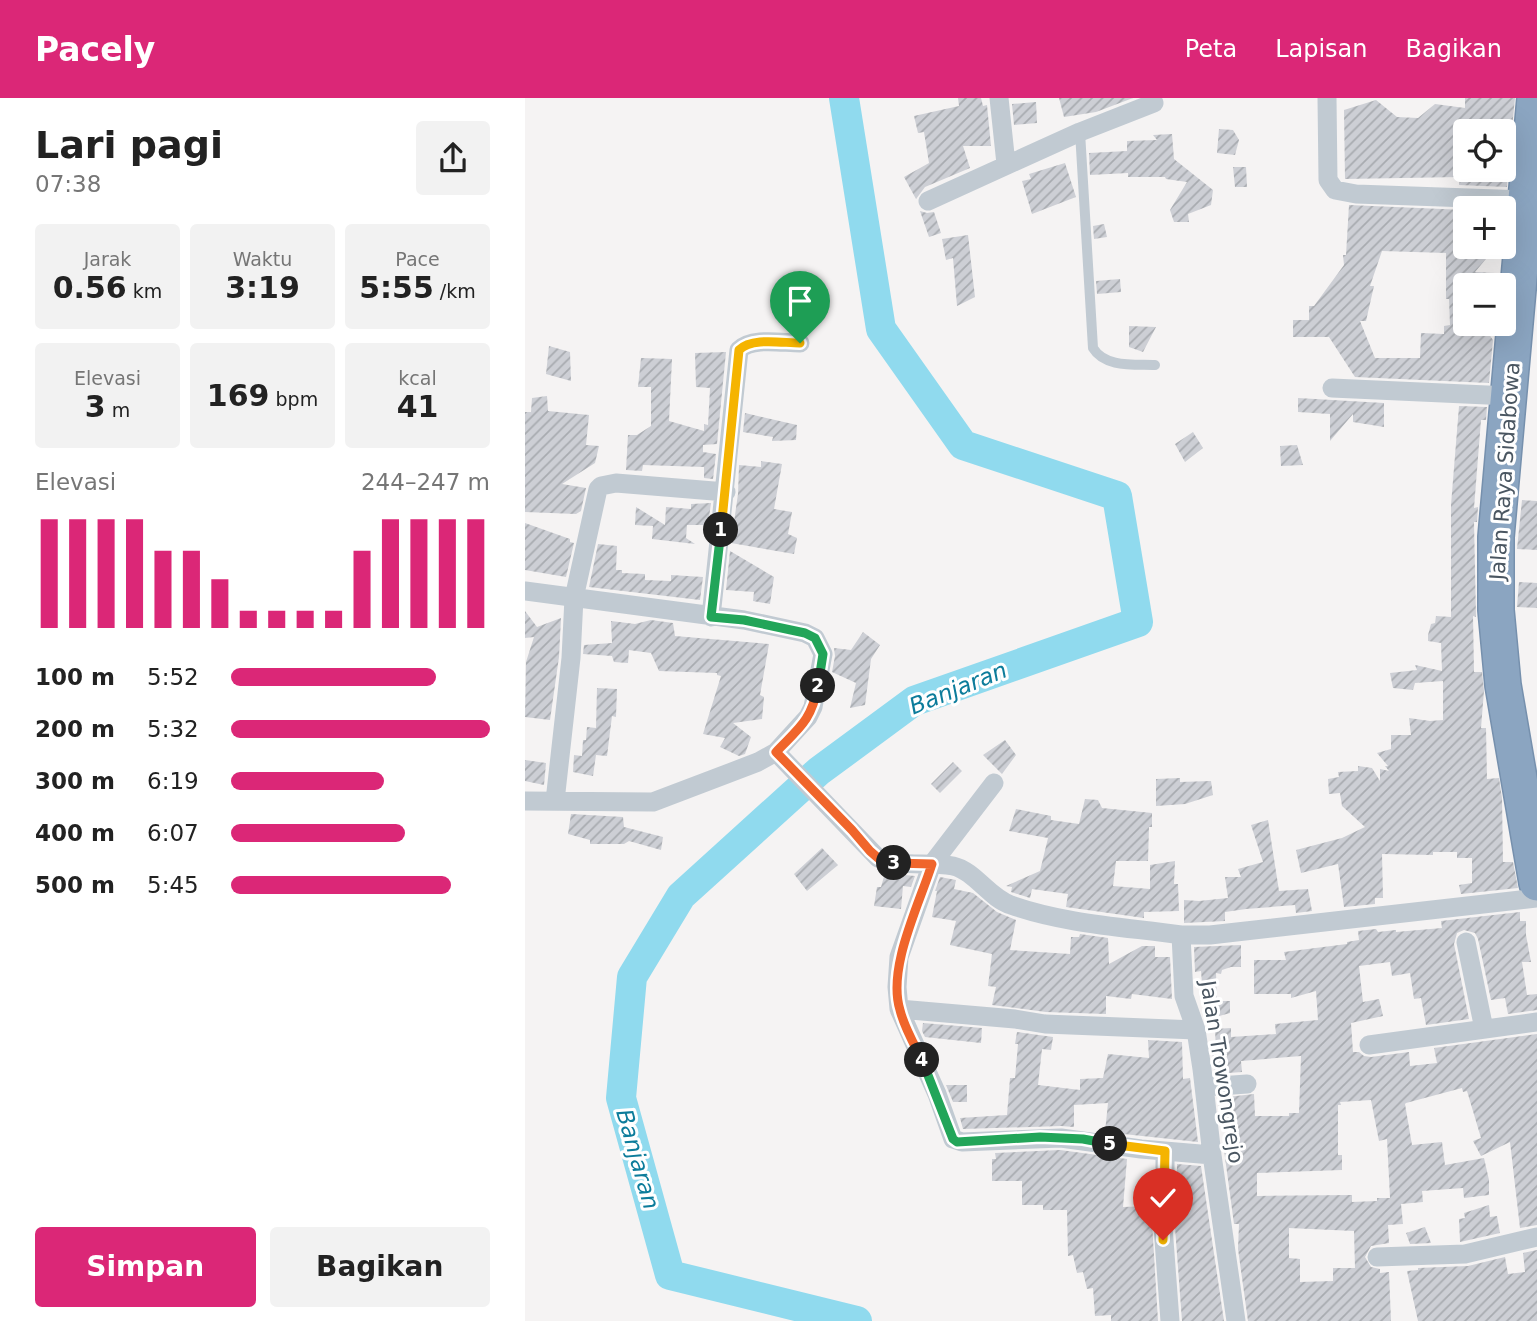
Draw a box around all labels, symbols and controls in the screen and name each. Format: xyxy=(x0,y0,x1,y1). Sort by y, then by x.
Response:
text: Pacely xyxy=(35,30,155,69)
text: Peta xyxy=(1185,35,1237,63)
text: Lapisan xyxy=(1275,35,1368,63)
text: Bagikan xyxy=(1406,35,1502,63)
map controls xyxy=(1453,119,1516,336)
button: locate xyxy=(1453,119,1516,182)
button: share xyxy=(416,121,490,195)
text: Lari pagi xyxy=(35,123,223,167)
text: 07:38 xyxy=(35,171,101,197)
button: + xyxy=(1453,196,1516,259)
text: Jarak xyxy=(84,248,131,270)
text: Waktu xyxy=(233,248,292,270)
text: Pace xyxy=(395,248,440,270)
text: 0.56 xyxy=(53,270,127,305)
text: 3:19 xyxy=(225,270,300,305)
text: 5:55 xyxy=(359,270,434,305)
pin xyxy=(770,271,830,343)
button: − xyxy=(1453,273,1516,336)
text: km xyxy=(127,280,162,302)
text: /km xyxy=(434,280,476,302)
icon: arrive xyxy=(781,282,819,320)
street label: Jalan Raya Sidabowa xyxy=(1485,361,1525,583)
text: Elevasi xyxy=(74,367,141,389)
text: kcal xyxy=(398,367,437,389)
text: 169 xyxy=(207,378,269,413)
text: bpm xyxy=(269,388,318,410)
text: 3 xyxy=(85,389,106,424)
text: 41 xyxy=(397,389,438,424)
text: m xyxy=(106,399,130,421)
text: Elevasi xyxy=(35,469,116,495)
text: 244–247 m xyxy=(361,469,490,495)
pin: 1 xyxy=(703,512,739,548)
text: 1 xyxy=(714,518,727,540)
water label: Banjaran xyxy=(905,657,1011,719)
text: 100 m xyxy=(35,664,115,690)
text: 5:52 xyxy=(147,664,199,690)
pin: 2 xyxy=(801,668,835,704)
text: 2 xyxy=(811,674,824,696)
text: 200 m xyxy=(35,716,115,742)
text: 5:32 xyxy=(147,716,199,742)
text: 300 m xyxy=(35,768,115,794)
text: 6:19 xyxy=(147,768,199,794)
text: 400 m xyxy=(35,820,115,846)
text: 6:07 xyxy=(147,820,199,846)
pin: 3 xyxy=(877,846,911,880)
text: 3 xyxy=(887,851,900,873)
text: 500 m xyxy=(35,872,115,898)
text: 5:45 xyxy=(147,872,199,898)
street label: Jalan Trowongrejo xyxy=(1195,977,1248,1165)
pin: 4 xyxy=(905,1042,939,1077)
text: 4 xyxy=(915,1048,928,1070)
water label: Banjaran xyxy=(611,1106,665,1212)
pin: 5 xyxy=(1093,1126,1127,1162)
text: 5 xyxy=(1103,1132,1116,1154)
pin xyxy=(1133,1168,1193,1240)
icon: check xyxy=(1144,1179,1182,1217)
button: Simpan xyxy=(35,1227,256,1307)
button: Bagikan xyxy=(270,1227,490,1307)

